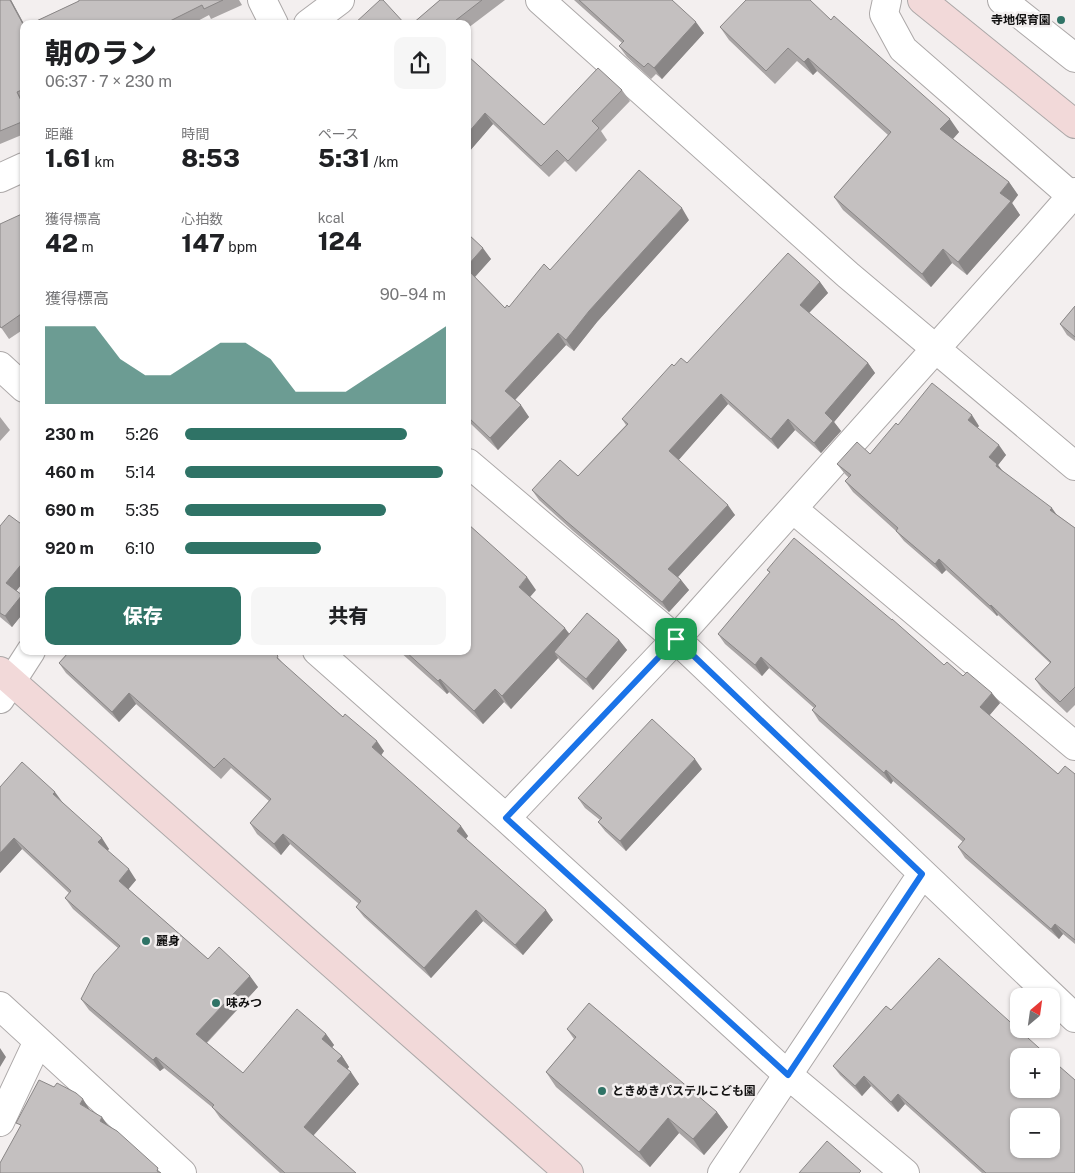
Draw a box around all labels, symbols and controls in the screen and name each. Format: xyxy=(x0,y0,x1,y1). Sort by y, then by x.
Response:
place label: 寺地保育園 xyxy=(991,13,1051,27)
marker: 寺地保育園 xyxy=(1055,14,1067,26)
text: 朝のラン xyxy=(45,36,157,69)
button: share xyxy=(394,37,446,89)
text: 06:37 · 7 × 230 m xyxy=(45,72,172,91)
text: 距離 xyxy=(45,126,73,142)
text: 時間 xyxy=(181,126,209,142)
text: ペース xyxy=(318,126,359,142)
text: 1.61 xyxy=(45,143,91,173)
text: 8:53 xyxy=(181,143,240,173)
text: 5:31 xyxy=(318,143,370,173)
text: km xyxy=(91,154,114,170)
text: /km xyxy=(370,154,398,170)
text: kcal xyxy=(318,210,345,226)
text: 獲得標高 xyxy=(45,211,101,227)
text: 心拍数 xyxy=(181,211,223,227)
text: 124 xyxy=(318,226,362,256)
text: 42 xyxy=(45,228,78,258)
text: 147 xyxy=(181,228,225,258)
text: m xyxy=(78,239,94,255)
text: bpm xyxy=(225,239,257,255)
text: 90–94 m xyxy=(380,285,446,304)
text: 獲得標高 xyxy=(45,289,109,308)
text: 230 m xyxy=(45,425,94,444)
text: 5:26 xyxy=(125,425,159,444)
text: 460 m xyxy=(45,463,94,482)
text: 5:14 xyxy=(125,463,155,482)
text: 690 m xyxy=(45,501,94,520)
text: 5:35 xyxy=(125,501,159,520)
text: 920 m xyxy=(45,539,94,558)
text: 6:10 xyxy=(125,539,155,558)
button: 保存 xyxy=(45,587,241,645)
button: 共有 xyxy=(251,587,446,645)
pin xyxy=(655,618,697,660)
icon: arrive xyxy=(662,625,690,653)
place label: 麗身 xyxy=(156,934,180,948)
marker: 麗身 xyxy=(140,935,152,947)
north arrow xyxy=(1010,988,1060,1038)
map controls xyxy=(1010,988,1060,1158)
place label: 味みつ xyxy=(226,996,262,1010)
marker: 味みつ xyxy=(210,997,222,1009)
button: + xyxy=(1010,1048,1060,1098)
place label: ときめきパステルこども園 xyxy=(612,1084,756,1098)
marker: ときめきパステルこども園 xyxy=(596,1085,608,1097)
button: − xyxy=(1010,1108,1060,1158)

